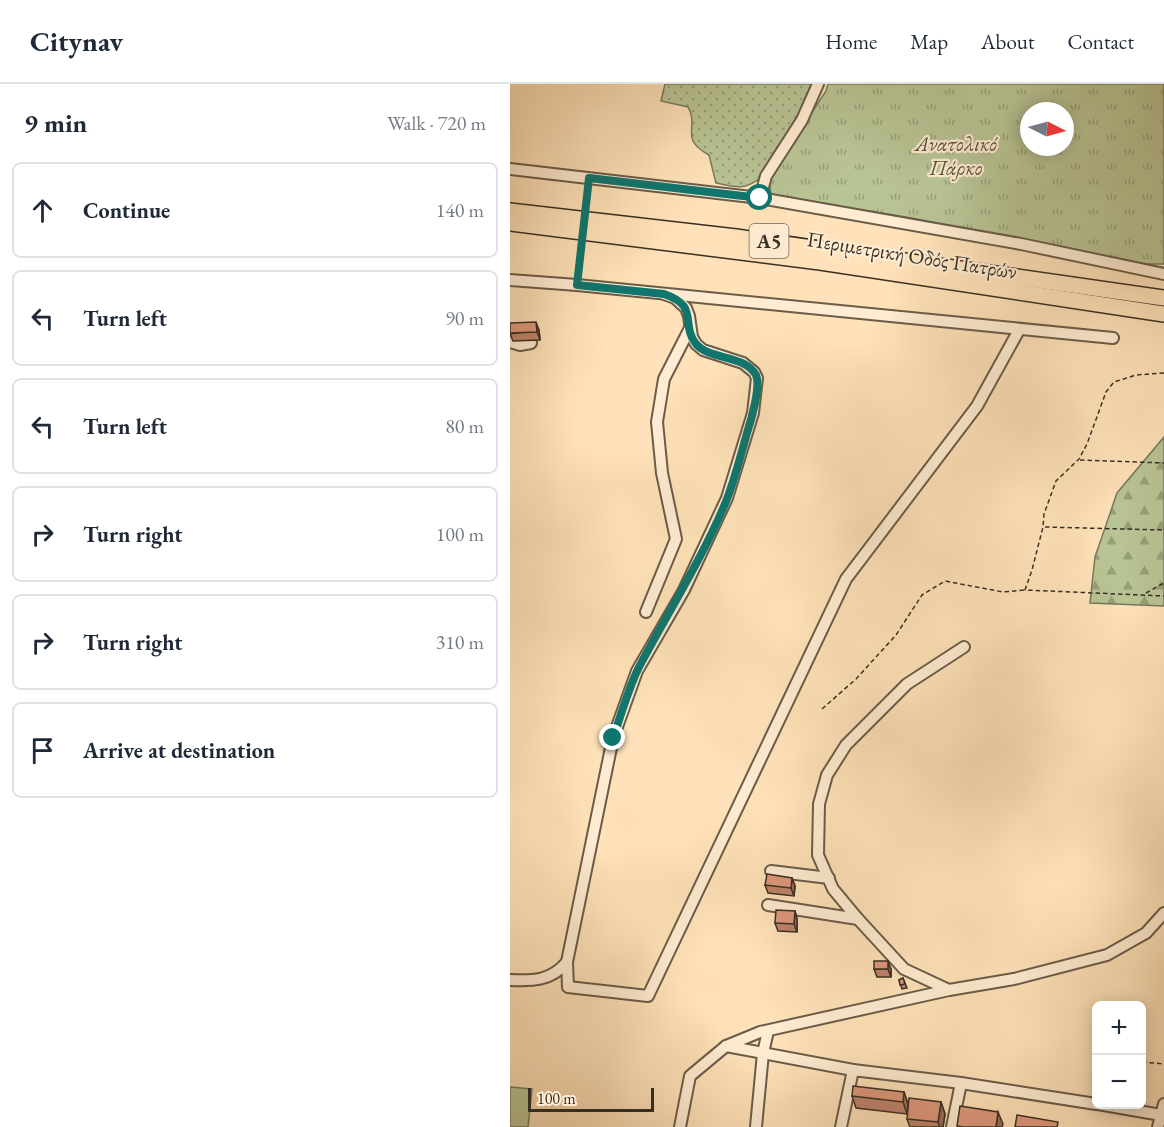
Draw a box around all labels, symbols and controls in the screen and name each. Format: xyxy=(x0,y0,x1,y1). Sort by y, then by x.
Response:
text: Citynav xyxy=(30,23,123,59)
text: Home xyxy=(825,28,877,55)
text: Map xyxy=(910,28,948,55)
text: About xyxy=(981,28,1034,55)
text: Contact xyxy=(1067,28,1134,55)
north arrow xyxy=(1020,102,1074,156)
text: 9 min xyxy=(24,106,87,140)
text: Walk · 720 m xyxy=(387,110,486,136)
park label: Ανατολικό Πάρκο xyxy=(913,130,999,181)
route start xyxy=(746,184,772,210)
icon: ahead xyxy=(26,194,59,227)
text: Continue xyxy=(83,196,170,225)
text: 140 m xyxy=(436,197,484,223)
road number: Α5 xyxy=(750,224,788,258)
street label: Περιμετρική Οδός Πατρών xyxy=(805,225,1019,285)
icon: left xyxy=(26,302,59,335)
text: Turn left xyxy=(83,304,167,333)
text: 90 m xyxy=(445,305,484,331)
icon: left xyxy=(26,410,59,443)
text: Turn left xyxy=(83,412,167,441)
text: 80 m xyxy=(445,413,484,439)
icon: right xyxy=(26,518,59,551)
text: Turn right xyxy=(83,520,182,549)
text: 100 m xyxy=(436,521,484,547)
icon: right xyxy=(26,626,59,659)
text: Turn right xyxy=(83,628,182,657)
text: 310 m xyxy=(436,629,484,655)
route end xyxy=(599,724,625,750)
icon: arrive xyxy=(26,734,59,767)
text: Arrive at destination xyxy=(83,736,275,765)
map controls xyxy=(1092,1001,1146,1109)
button: + xyxy=(1092,1001,1146,1055)
button: − xyxy=(1092,1055,1146,1109)
scale bar xyxy=(528,1085,654,1112)
text: 100 m xyxy=(537,1088,576,1109)

